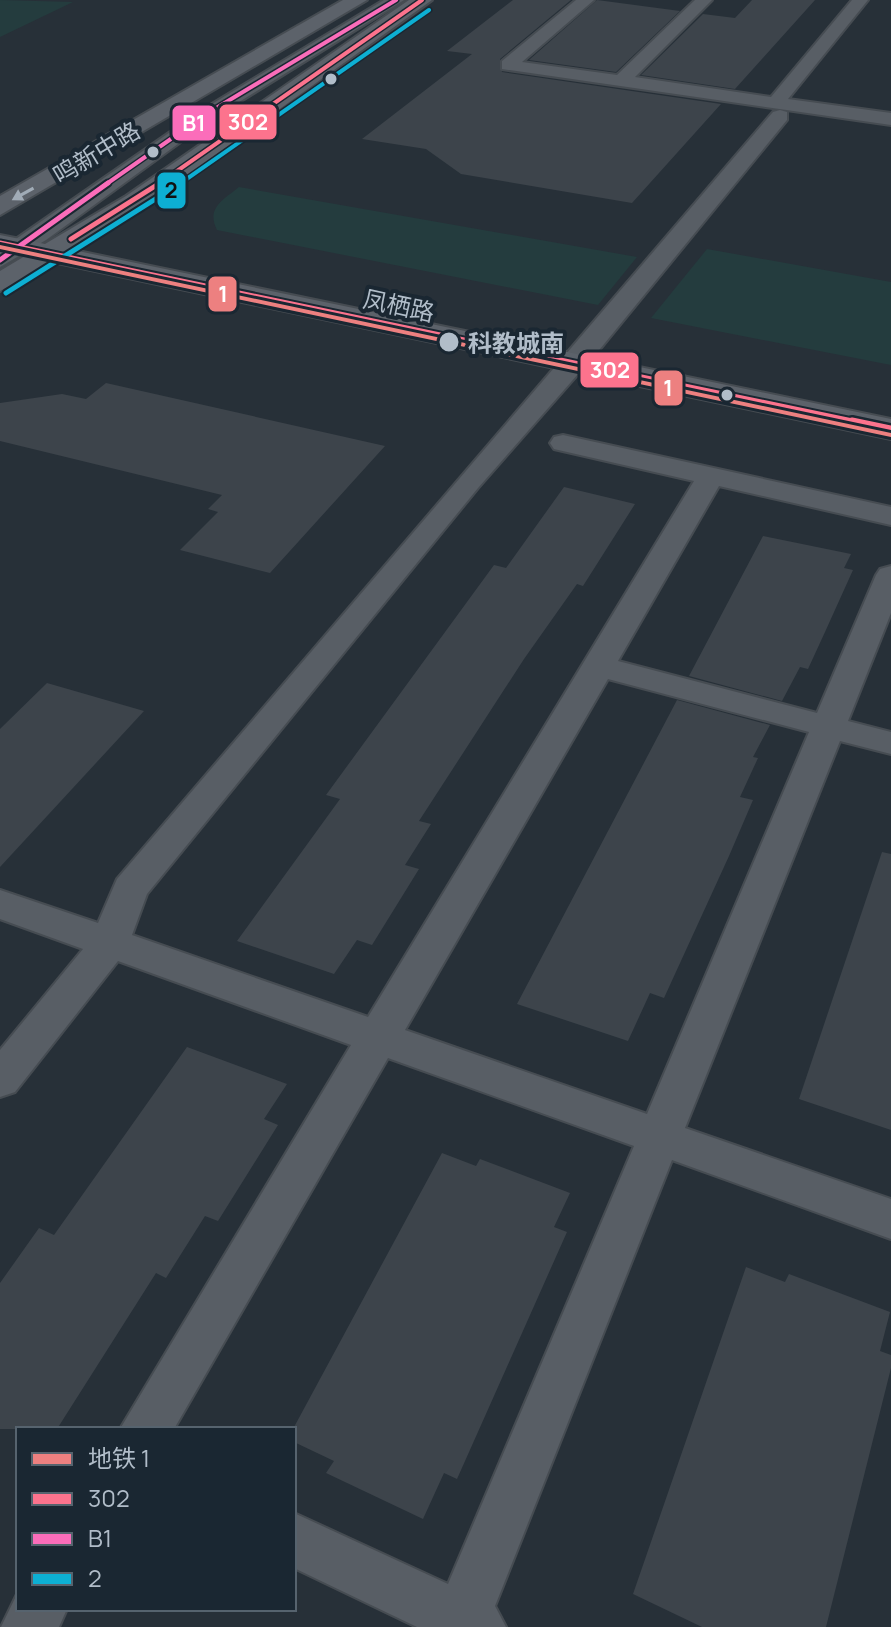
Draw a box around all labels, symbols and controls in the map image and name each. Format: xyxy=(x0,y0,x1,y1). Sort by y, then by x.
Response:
unlabelled marker xyxy=(323,71,339,87)
line badge: 302 xyxy=(218,103,278,141)
line badge: B1 xyxy=(171,104,217,142)
text: 302 xyxy=(228,107,268,137)
text: B1 xyxy=(182,108,206,138)
street label: 鸣新中路 xyxy=(46,113,146,191)
unlabelled marker xyxy=(145,144,161,160)
line badge: 2 xyxy=(156,171,187,210)
text: 2 xyxy=(164,175,178,205)
one-way arrow xyxy=(12,187,35,201)
line badge: 1 xyxy=(207,275,238,313)
text: 1 xyxy=(218,279,228,309)
street label: 凤栖路 xyxy=(360,281,438,329)
place label: 科教城南 xyxy=(468,326,564,359)
marker: 科教城南 xyxy=(437,330,461,354)
line badge: 302 xyxy=(579,351,640,389)
text: 302 xyxy=(590,355,630,385)
line badge: 1 xyxy=(653,369,684,407)
text: 1 xyxy=(663,373,673,403)
unlabelled marker xyxy=(719,387,735,403)
legend xyxy=(16,1427,296,1611)
text: 地铁 1 xyxy=(88,1441,150,1474)
text: 302 xyxy=(88,1481,130,1514)
text: B1 xyxy=(88,1521,112,1554)
text: 2 xyxy=(88,1561,102,1594)

